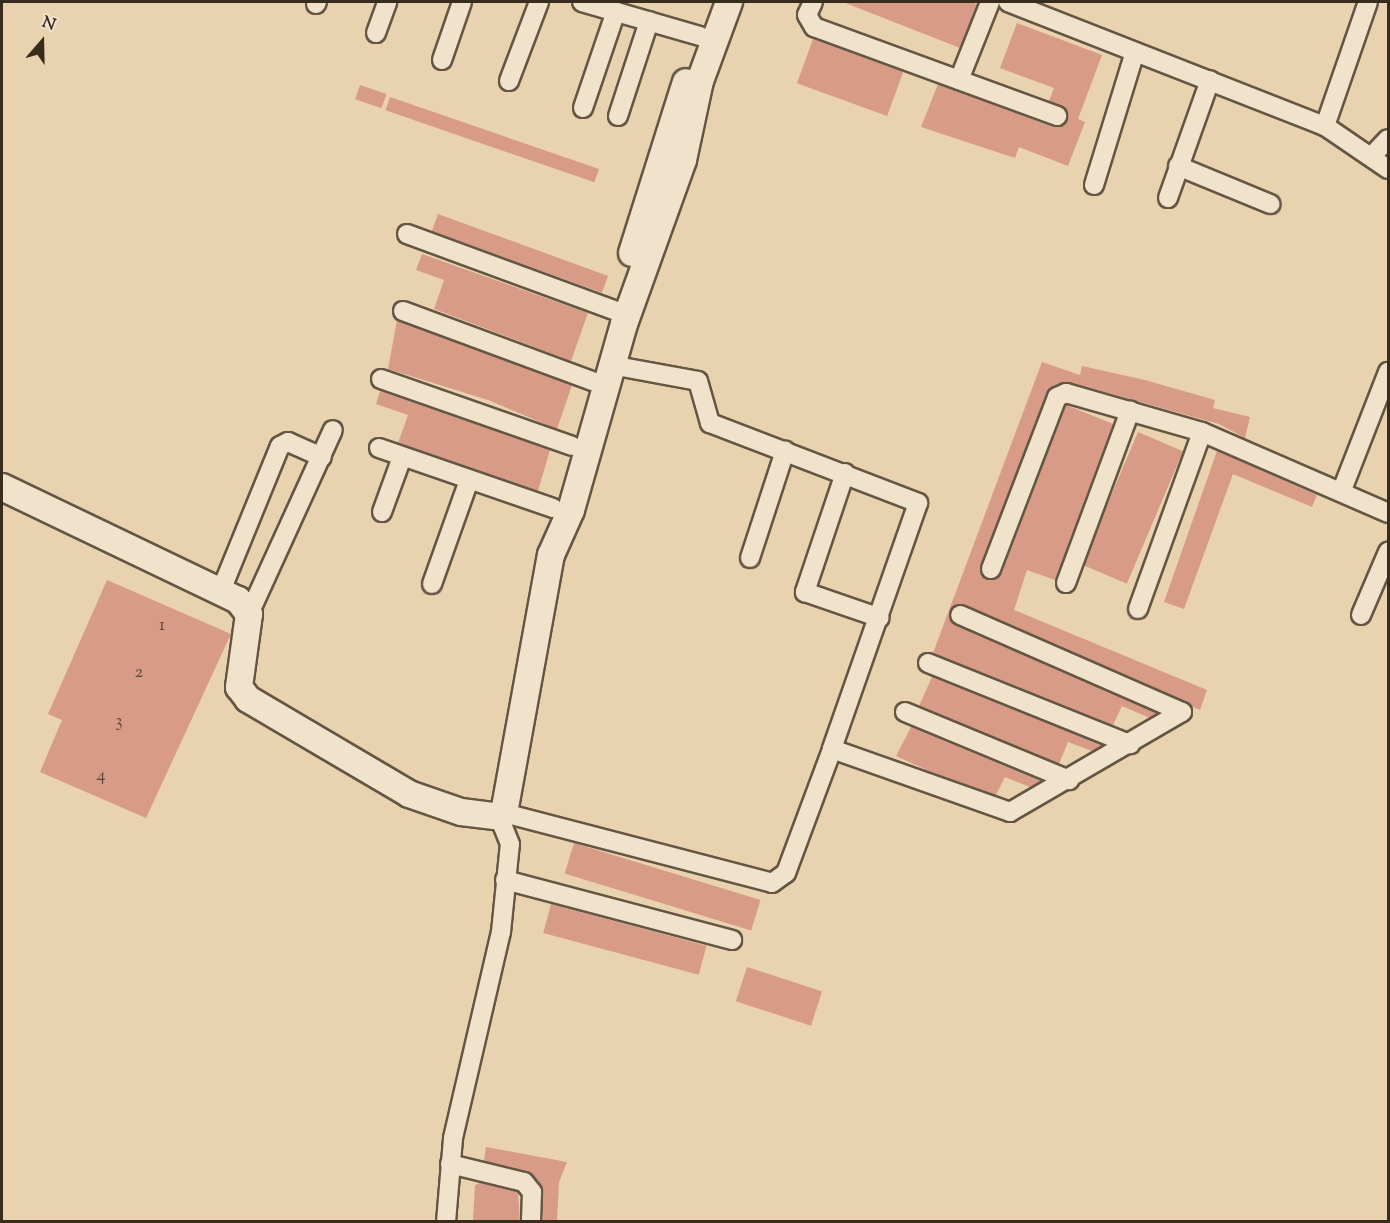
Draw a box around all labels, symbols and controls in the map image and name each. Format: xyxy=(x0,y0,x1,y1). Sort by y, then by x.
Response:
north arrow xyxy=(12,12,72,72)
text: N xyxy=(38,12,58,38)
house number: 1 xyxy=(159,615,165,637)
house number: 2 xyxy=(135,662,143,684)
house number: 3 xyxy=(115,711,123,733)
house number: 4 xyxy=(96,765,106,787)

